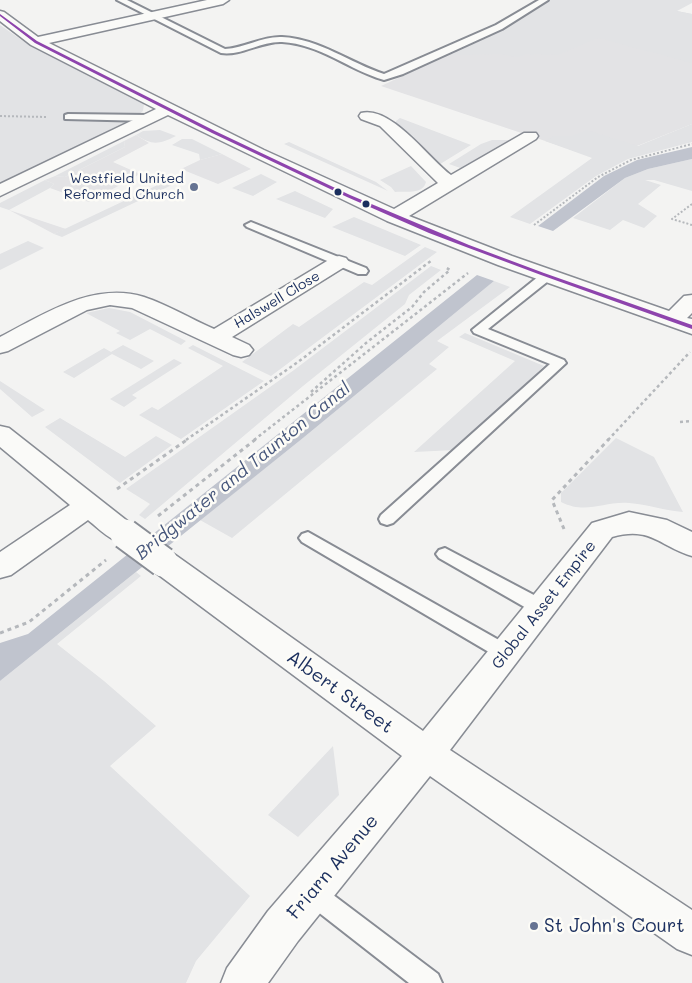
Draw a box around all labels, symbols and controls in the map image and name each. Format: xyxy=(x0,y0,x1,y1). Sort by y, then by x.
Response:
place label: Westfield United Reformed Church xyxy=(64,171,184,203)
marker: Westfield United Reformed Church xyxy=(188,181,200,193)
unlabelled marker xyxy=(333,187,343,197)
unlabelled marker xyxy=(361,199,371,209)
street label: Halswell Close xyxy=(231,268,323,332)
water label: Bridgwater and Taunton Canal xyxy=(131,378,355,564)
street label: Global Asset Empire xyxy=(488,537,600,673)
street label: Albert Street xyxy=(282,646,398,738)
street label: Friarn Avenue xyxy=(283,810,383,924)
place label: St John's Court xyxy=(544,915,685,937)
marker: St John's Court xyxy=(528,920,540,932)

